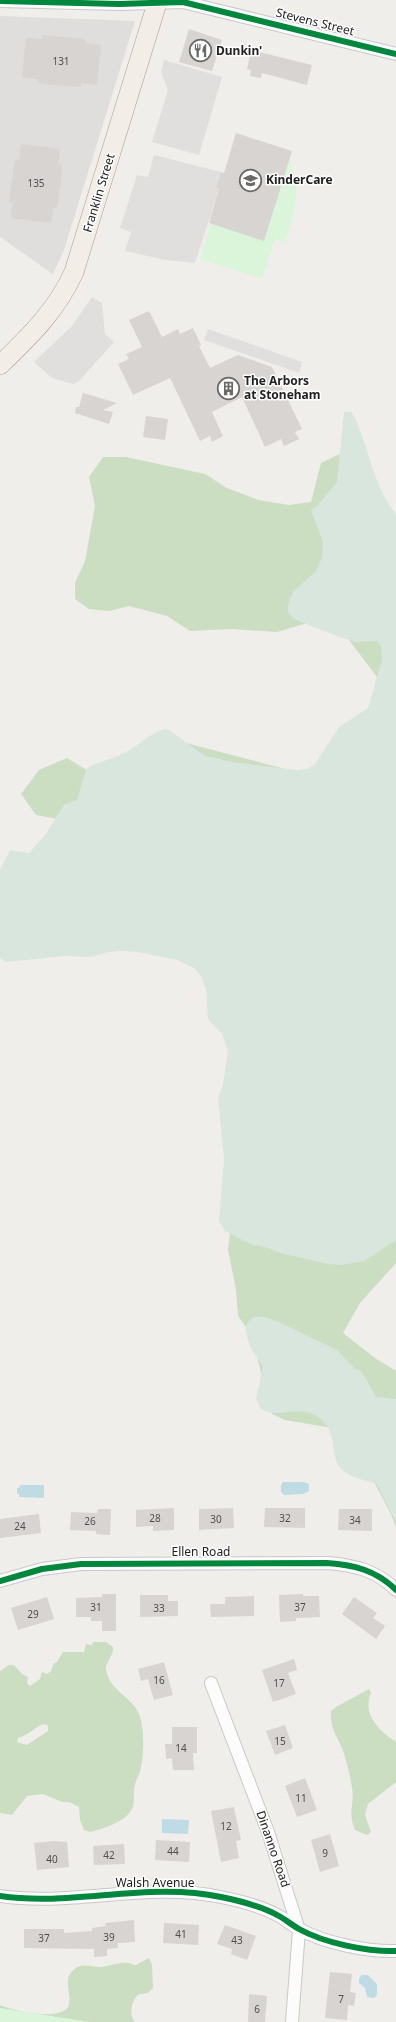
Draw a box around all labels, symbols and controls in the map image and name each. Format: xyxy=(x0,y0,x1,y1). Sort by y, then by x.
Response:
street label: Stevens Street xyxy=(274,4,357,40)
restaurant icon: Dunkin' xyxy=(187,38,213,64)
place label: Dunkin' xyxy=(216,42,262,59)
house number: 131 xyxy=(52,54,70,68)
street label: Franklin Street xyxy=(78,151,119,234)
school or university icon: KinderCare xyxy=(237,167,263,193)
place label: KinderCare xyxy=(266,171,333,188)
house number: 135 xyxy=(27,176,45,190)
place label: The Arbors at Stoneham xyxy=(244,372,321,403)
building icon: The Arbors at Stoneham xyxy=(215,375,241,401)
house number: 28 xyxy=(149,1511,161,1525)
house number: 32 xyxy=(279,1511,291,1525)
house number: 30 xyxy=(210,1512,222,1526)
house number: 34 xyxy=(349,1513,361,1527)
house number: 26 xyxy=(84,1514,96,1528)
house number: 24 xyxy=(14,1519,26,1533)
street label: Ellen Road xyxy=(171,1543,231,1560)
house number: 31 xyxy=(90,1600,102,1614)
house number: 37 xyxy=(294,1600,306,1614)
house number: 33 xyxy=(153,1601,165,1615)
house number: 29 xyxy=(27,1607,39,1621)
house number: 16 xyxy=(153,1673,165,1687)
house number: 17 xyxy=(273,1676,285,1690)
house number: 15 xyxy=(274,1734,286,1748)
house number: 14 xyxy=(175,1741,187,1755)
house number: 11 xyxy=(295,1791,307,1805)
street label: Dinanno Road xyxy=(252,1808,295,1889)
house number: 12 xyxy=(220,1819,232,1833)
house number: 44 xyxy=(167,1844,179,1858)
house number: 9 xyxy=(322,1846,328,1860)
house number: 42 xyxy=(103,1848,115,1862)
house number: 40 xyxy=(46,1852,58,1866)
street label: Walsh Avenue xyxy=(115,1874,195,1891)
house number: 41 xyxy=(175,1927,187,1941)
house number: 39 xyxy=(103,1930,115,1944)
house number: 37 xyxy=(38,1931,50,1945)
house number: 43 xyxy=(231,1933,243,1947)
house number: 7 xyxy=(338,1992,344,2006)
house number: 6 xyxy=(254,2002,260,2016)

